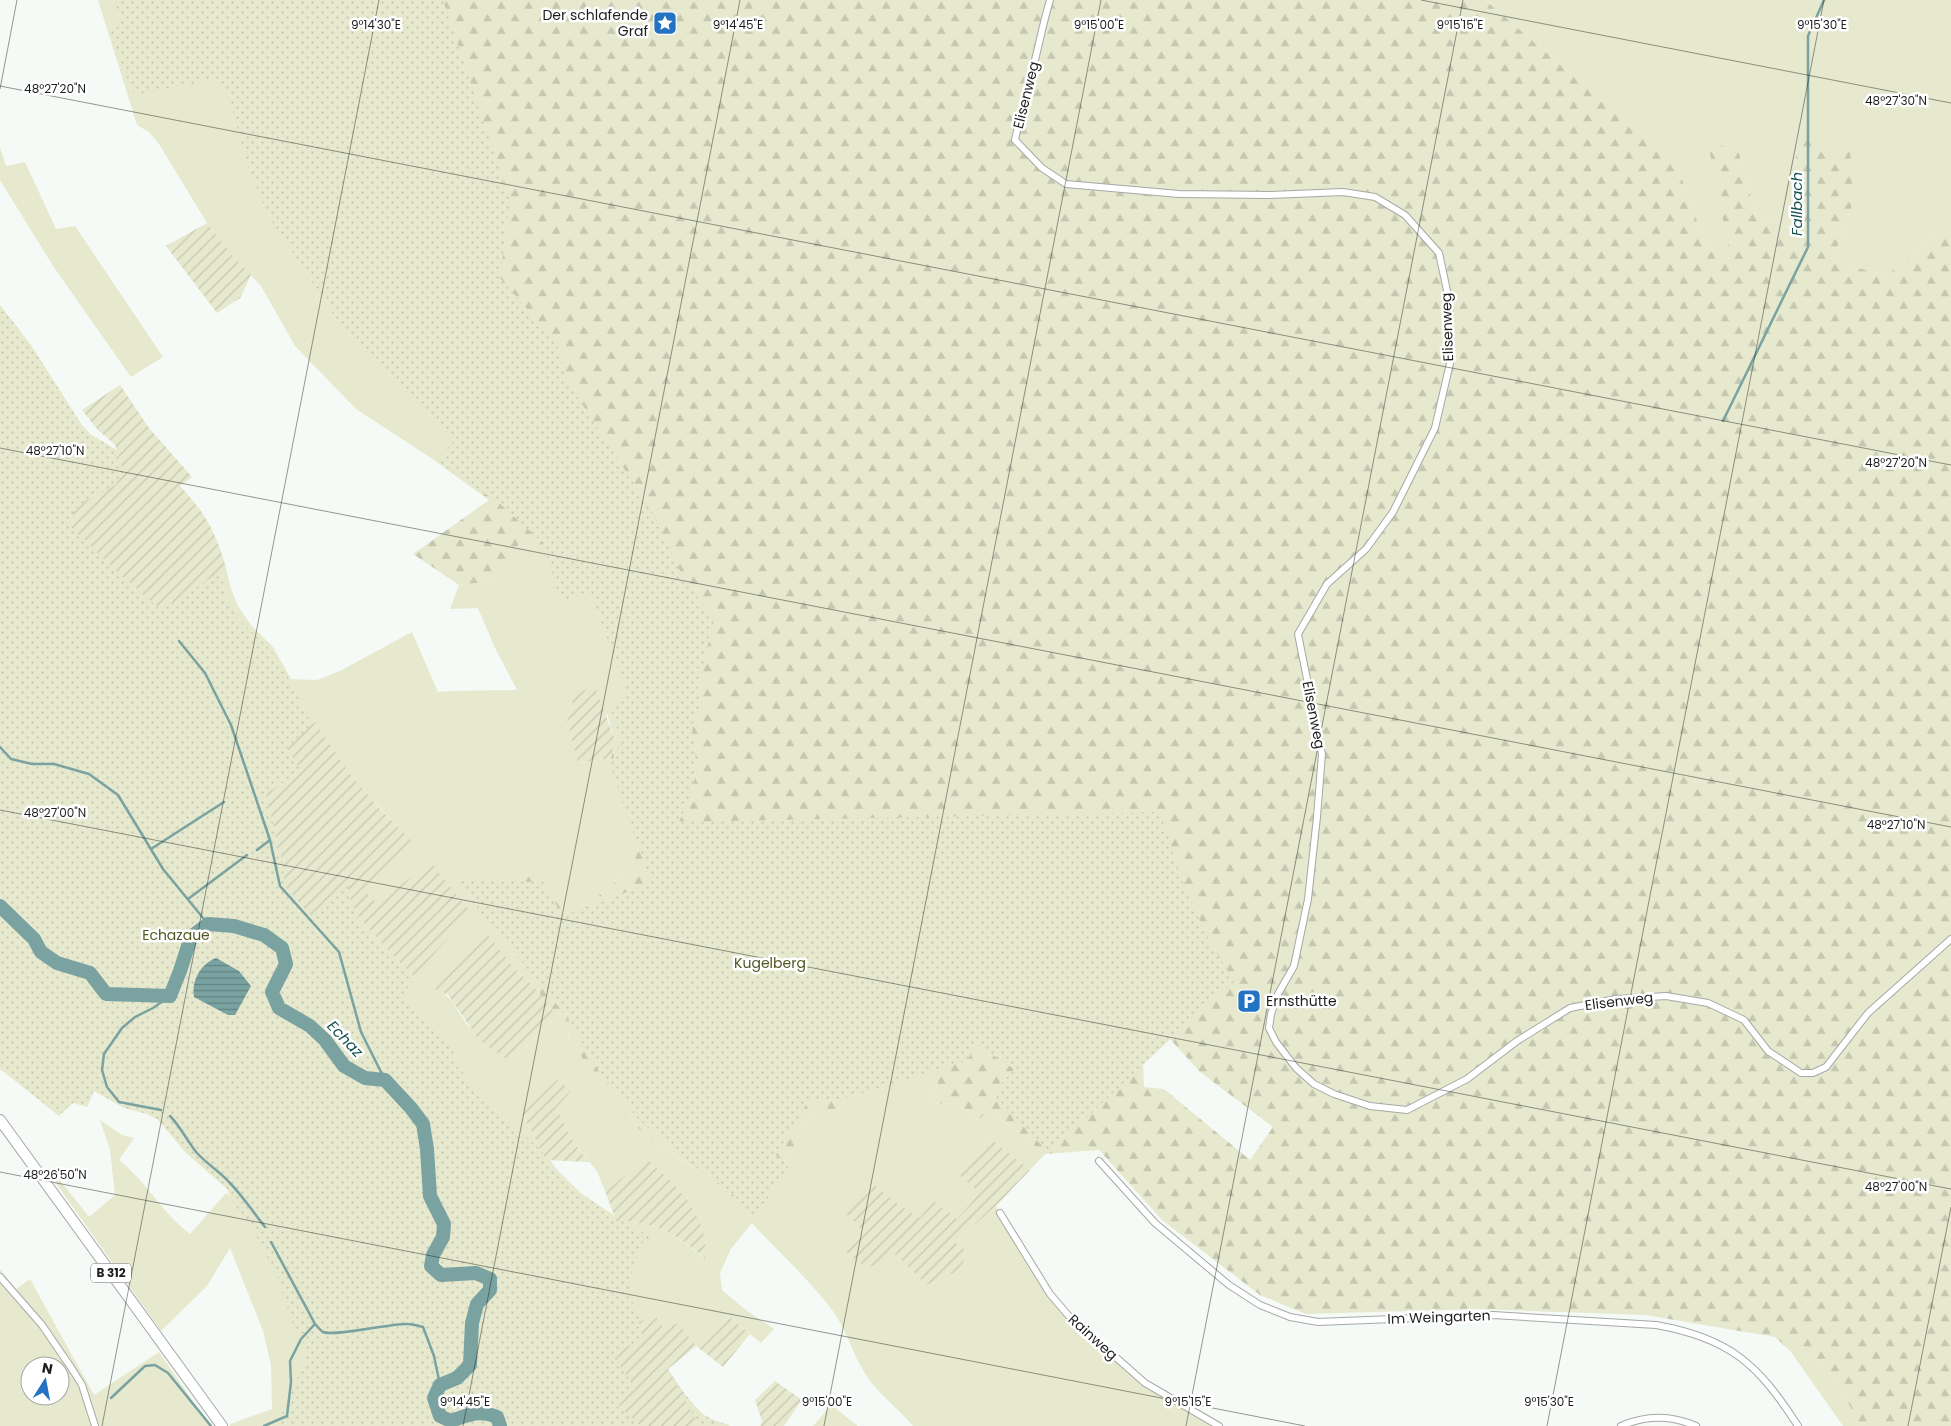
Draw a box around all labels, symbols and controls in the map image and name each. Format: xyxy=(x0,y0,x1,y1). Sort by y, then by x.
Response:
place label: Der schlafende Graf xyxy=(542,5,648,41)
place icon: Der schlafende Graf xyxy=(652,10,678,36)
text: 9°14'30"E xyxy=(351,16,401,33)
text: 9°14'45"E xyxy=(713,16,763,33)
text: 9°15'00"E xyxy=(1074,16,1124,33)
text: 9°15'15"E xyxy=(1437,16,1483,33)
text: 9°15'30"E xyxy=(1797,16,1847,33)
street label: Elisenweg xyxy=(1008,59,1044,131)
text: 48°27'20"N xyxy=(24,80,86,97)
text: 48°27'30"N xyxy=(1865,92,1927,109)
water label: Fallbach xyxy=(1786,172,1807,236)
street label: Elisenweg xyxy=(1436,292,1458,362)
text: 48°27'10"N xyxy=(26,442,84,459)
text: 48°27'20"N xyxy=(1865,454,1927,471)
street label: Elisenweg xyxy=(1298,679,1330,751)
text: 48°27'00"N xyxy=(24,804,86,821)
text: 48°27'10"N xyxy=(1867,816,1925,833)
park label: Echazaue xyxy=(142,925,210,945)
park label: Kugelberg xyxy=(734,953,806,973)
street label: Elisenweg xyxy=(1584,987,1654,1015)
parking icon: Ernsthütte xyxy=(1236,988,1262,1014)
place label: Ernsthütte xyxy=(1266,991,1337,1011)
water label: Echaz xyxy=(323,1016,368,1062)
text: 48°26'50"N xyxy=(23,1166,87,1183)
text: 48°27'00"N xyxy=(1865,1178,1927,1195)
road number: B 312 xyxy=(91,1264,131,1282)
street label: Im Weingarten xyxy=(1387,1305,1491,1329)
street label: Rainweg xyxy=(1064,1309,1122,1365)
north arrow xyxy=(20,1356,70,1406)
text: N xyxy=(40,1357,55,1379)
text: 9°14'45"E xyxy=(440,1393,490,1410)
text: 9°15'00"E xyxy=(802,1393,852,1410)
text: 9°15'15"E xyxy=(1165,1393,1211,1410)
text: 9°15'30"E xyxy=(1524,1393,1574,1410)

